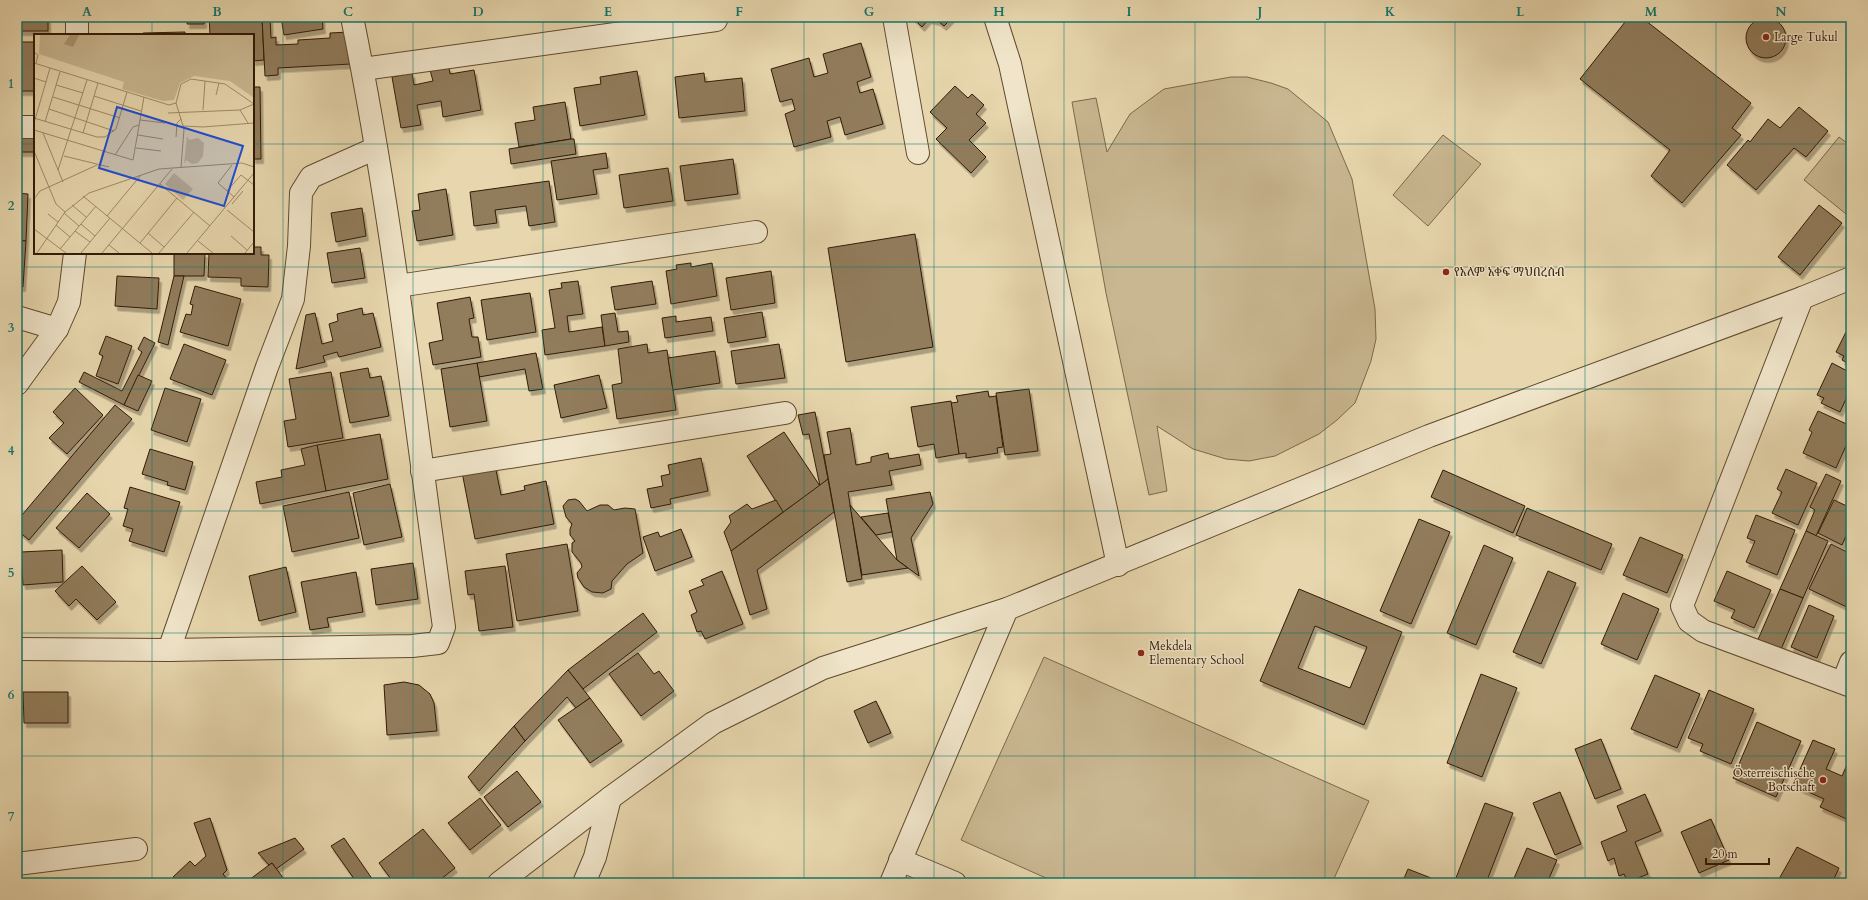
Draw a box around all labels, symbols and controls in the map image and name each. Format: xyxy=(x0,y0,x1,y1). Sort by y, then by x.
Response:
text: A xyxy=(82,3,92,21)
text: B xyxy=(212,3,222,21)
text: C xyxy=(343,3,353,21)
text: D xyxy=(472,3,484,21)
text: E xyxy=(604,3,612,21)
text: F xyxy=(735,3,743,21)
text: G xyxy=(864,3,875,21)
text: H xyxy=(993,3,1005,21)
text: I xyxy=(1126,3,1132,21)
text: J xyxy=(1256,3,1263,21)
text: K xyxy=(1385,3,1396,21)
text: L xyxy=(1516,3,1525,21)
text: M xyxy=(1645,3,1658,21)
text: N xyxy=(1775,3,1787,21)
place label: Large Tukul xyxy=(1774,29,1838,45)
marker: Large Tukul xyxy=(1761,32,1771,42)
inset map xyxy=(34,34,254,254)
text: 1 xyxy=(8,75,14,93)
text: 2 xyxy=(8,197,15,215)
place label: የአለም አቀፍ ማህበረስብ xyxy=(1454,264,1565,280)
marker: የአለም አቀፍ ማህበረስብ xyxy=(1441,267,1451,277)
text: 3 xyxy=(8,319,15,337)
text: 4 xyxy=(8,442,15,460)
text: 5 xyxy=(8,564,14,582)
place label: Mekdela Elementary School xyxy=(1149,638,1244,668)
marker: Mekdela Elementary School xyxy=(1136,648,1146,658)
text: 6 xyxy=(8,686,15,704)
place label: Österreischische Botschaft xyxy=(1733,765,1815,795)
marker: Österreischische Botschaft xyxy=(1818,775,1828,785)
text: 7 xyxy=(8,808,15,826)
scale bar xyxy=(1706,840,1769,866)
text: 20 m xyxy=(1712,846,1739,862)

